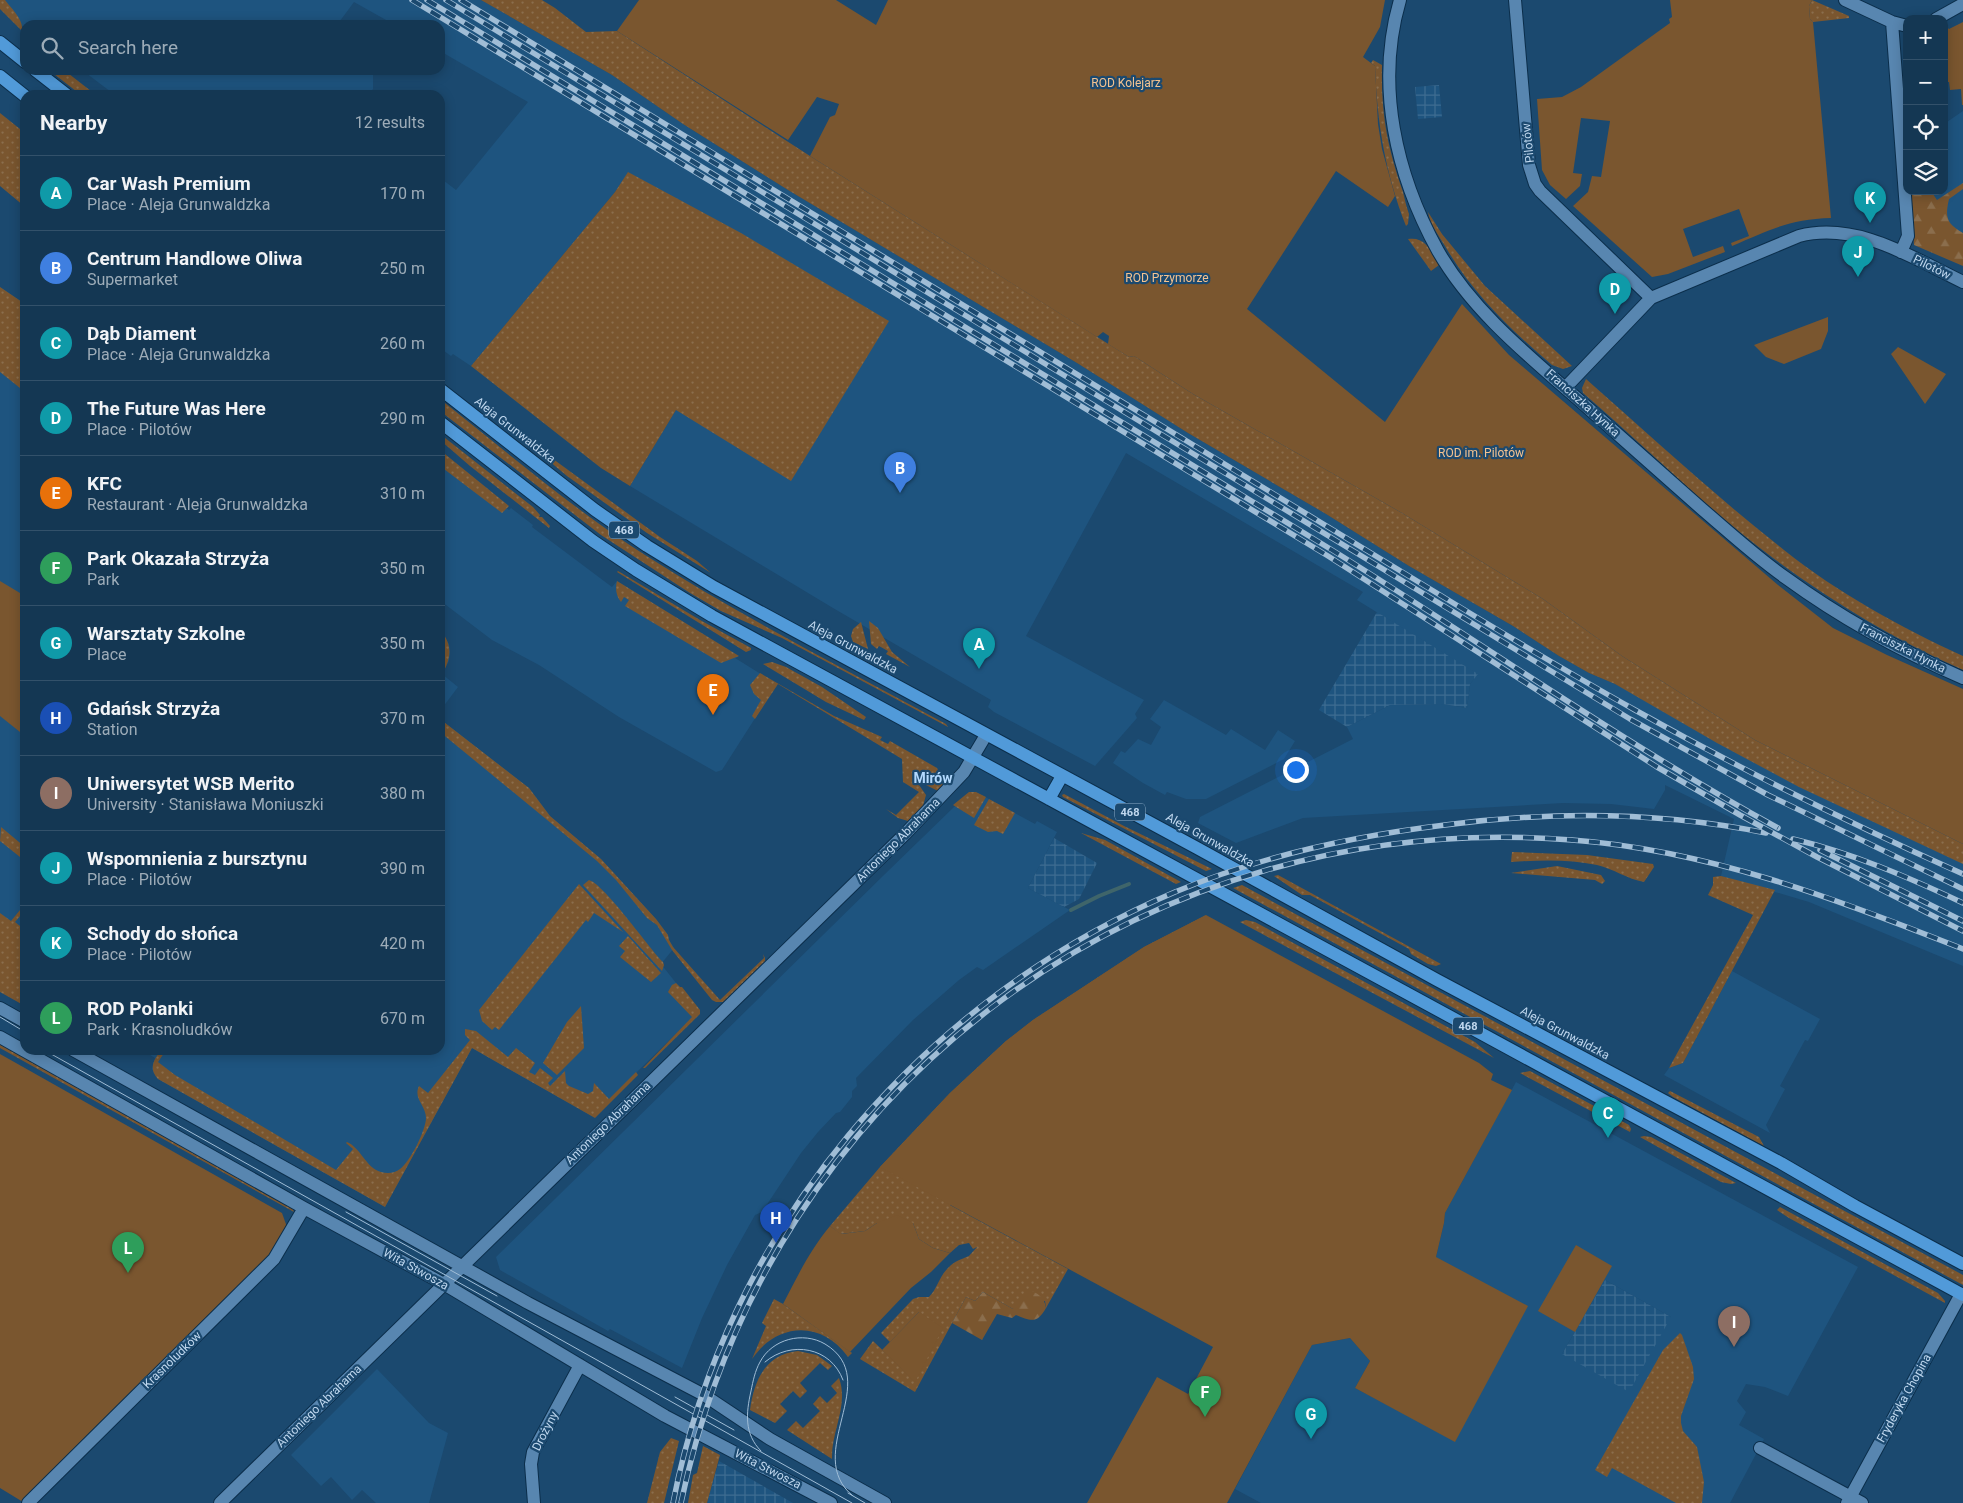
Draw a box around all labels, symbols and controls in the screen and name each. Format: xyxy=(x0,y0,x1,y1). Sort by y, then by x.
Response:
map controls xyxy=(1903,15,1948,195)
button: + xyxy=(1903,15,1948,60)
search box xyxy=(20,20,445,75)
icon: search xyxy=(38,34,66,62)
text: Search here xyxy=(78,36,178,59)
button: − xyxy=(1903,60,1948,105)
park label: ROD Kolejarz xyxy=(1091,76,1161,90)
button: locate xyxy=(1903,105,1948,150)
text: Nearby xyxy=(40,111,107,135)
text: 12 results xyxy=(355,113,425,132)
street label: Pilotów xyxy=(1519,122,1537,164)
button: layers xyxy=(1903,150,1948,195)
text: Car Wash Premium xyxy=(87,172,251,195)
pin: K xyxy=(1854,182,1886,223)
text: A xyxy=(51,184,61,203)
text: 170 m xyxy=(380,184,425,203)
text: Place · Aleja Grunwaldzka xyxy=(87,195,270,214)
pin: J xyxy=(1842,236,1874,277)
text: Centrum Handlowe Oliwa xyxy=(87,247,302,270)
street label: Pilotów xyxy=(1911,252,1953,282)
text: B xyxy=(51,259,61,278)
text: 250 m xyxy=(380,259,425,278)
text: Supermarket xyxy=(87,270,178,289)
park label: ROD Przymorze xyxy=(1125,271,1209,285)
pin: D xyxy=(1599,273,1631,314)
text: Dąb Diament xyxy=(87,322,196,345)
text: C xyxy=(51,334,61,353)
text: 260 m xyxy=(380,334,425,353)
text: Place · Aleja Grunwaldzka xyxy=(87,345,270,364)
street label: Franciszka Hynka xyxy=(1543,366,1623,440)
street label: Aleja Grunwaldzka xyxy=(472,394,558,466)
text: The Future Was Here xyxy=(87,397,266,420)
text: D xyxy=(51,409,61,428)
text: 290 m xyxy=(380,409,425,428)
text: Place · Pilotów xyxy=(87,420,192,439)
park label: ROD im. Pilotów xyxy=(1438,446,1524,460)
pin: B xyxy=(884,452,916,493)
text: KFC xyxy=(87,472,122,495)
text: E xyxy=(52,484,61,503)
text: 310 m xyxy=(380,484,425,503)
text: Restaurant · Aleja Grunwaldzka xyxy=(87,495,308,514)
road number: 468 xyxy=(609,522,639,538)
text: Park Okazała Strzyża xyxy=(87,547,269,570)
text: F xyxy=(52,559,60,578)
text: 350 m xyxy=(380,559,425,578)
text: Park xyxy=(87,570,119,589)
street label: Aleja Grunwaldzka xyxy=(806,618,900,676)
street label: Franciszka Hynka xyxy=(1858,620,1948,676)
text: Warsztaty Szkolne xyxy=(87,622,245,645)
pin: A xyxy=(963,628,995,669)
text: G xyxy=(51,634,61,653)
text: 350 m xyxy=(380,634,425,653)
text: Place xyxy=(87,645,127,664)
pin: E xyxy=(697,674,729,715)
text: Gdańsk Strzyża xyxy=(87,697,220,720)
text: H xyxy=(50,709,62,728)
text: 370 m xyxy=(380,709,425,728)
text: Station xyxy=(87,720,138,739)
your location xyxy=(1283,757,1309,783)
district label: Mirów xyxy=(913,770,953,786)
text: Uniwersytet WSB Merito xyxy=(87,772,295,795)
text: I xyxy=(54,784,58,803)
text: 380 m xyxy=(380,784,425,803)
text: University · Stanisława Moniuszki xyxy=(87,795,324,814)
street label: Antoniego Abrahama xyxy=(853,795,943,885)
road number: 468 xyxy=(1115,804,1145,820)
street label: Aleja Grunwaldzka xyxy=(1163,810,1257,870)
text: Wspomnienia z bursztynu xyxy=(87,847,307,870)
text: J xyxy=(52,859,60,878)
text: 390 m xyxy=(380,859,425,878)
text: Place · Pilotów xyxy=(87,870,192,889)
text: Schody do słońca xyxy=(87,922,238,945)
text: K xyxy=(51,934,61,953)
text: 420 m xyxy=(380,934,425,953)
text: Place · Pilotów xyxy=(87,945,192,964)
text: ROD Polanki xyxy=(87,997,193,1020)
street label: Aleja Grunwaldzka xyxy=(1518,1004,1612,1062)
text: L xyxy=(52,1009,60,1028)
text: 670 m xyxy=(380,1009,425,1028)
road number: 468 xyxy=(1453,1018,1483,1034)
text: Park · Krasnoludków xyxy=(87,1020,232,1039)
street label: Antoniego Abrahama xyxy=(563,1079,653,1167)
pin: C xyxy=(1592,1097,1624,1138)
pin: H xyxy=(760,1202,792,1243)
pin: L xyxy=(112,1232,144,1273)
street label: Wita Stwosza xyxy=(381,1245,451,1293)
pin: I xyxy=(1718,1306,1750,1347)
street label: Krasnoludków xyxy=(140,1329,204,1391)
street label: Fryderyka Chopina xyxy=(1874,1351,1934,1445)
street label: Antoniego Abrahama xyxy=(274,1362,364,1450)
pin: F xyxy=(1189,1376,1221,1417)
pin: G xyxy=(1295,1398,1327,1439)
street label: Drożyny xyxy=(529,1409,561,1453)
street label: Wita Stwosza xyxy=(732,1446,804,1492)

